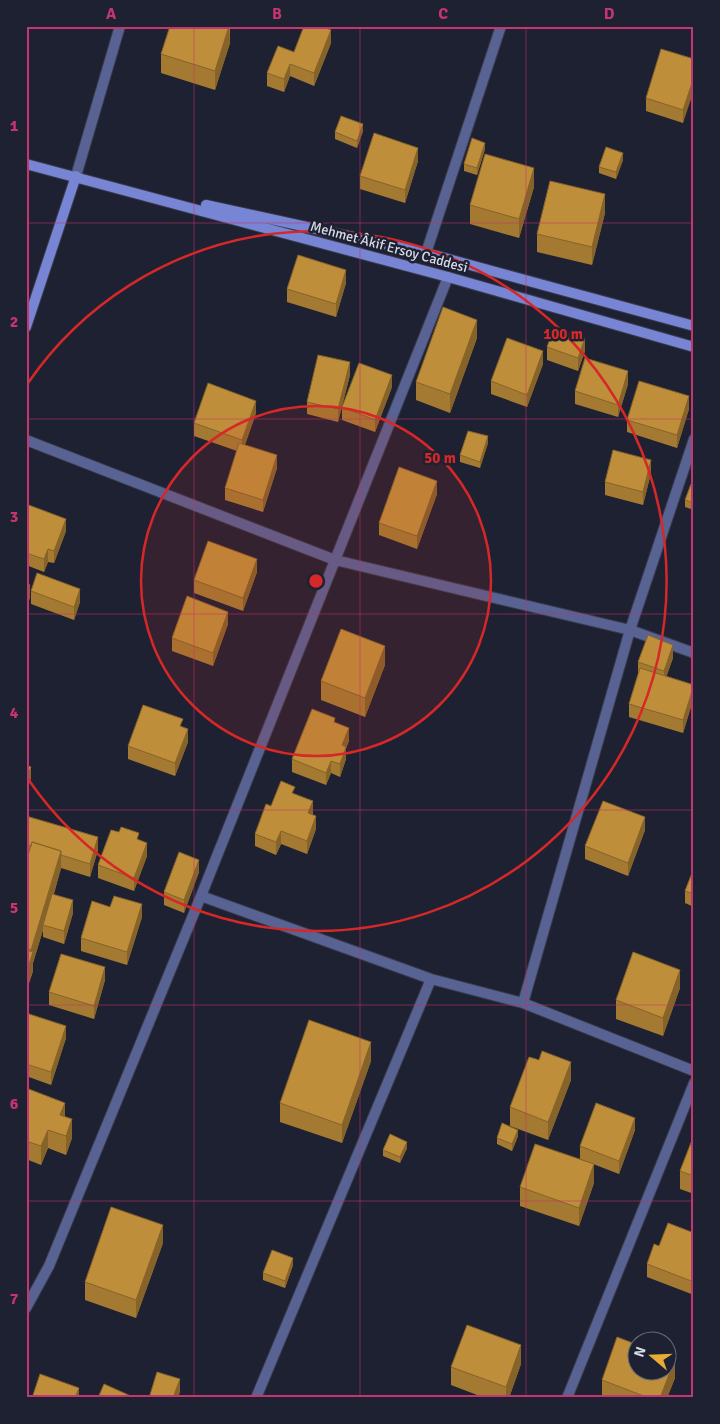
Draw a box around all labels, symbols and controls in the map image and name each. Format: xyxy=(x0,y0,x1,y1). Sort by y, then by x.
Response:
text: A xyxy=(106,4,117,24)
text: B xyxy=(272,4,282,24)
text: C xyxy=(438,4,448,24)
text: D xyxy=(604,4,615,24)
text: 1 xyxy=(10,116,19,136)
street label: Mehmet Âkif Ersoy Caddesi xyxy=(308,218,470,276)
text: 2 xyxy=(10,312,18,332)
text: 100 m xyxy=(543,325,583,343)
text: 50 m xyxy=(424,449,456,467)
text: 3 xyxy=(10,507,18,527)
centre of rings xyxy=(307,572,325,590)
text: 4 xyxy=(10,703,19,723)
text: 5 xyxy=(10,898,18,918)
text: 6 xyxy=(10,1094,19,1114)
text: 7 xyxy=(10,1289,19,1309)
north arrow xyxy=(628,1332,678,1382)
text: N xyxy=(631,1345,650,1359)

